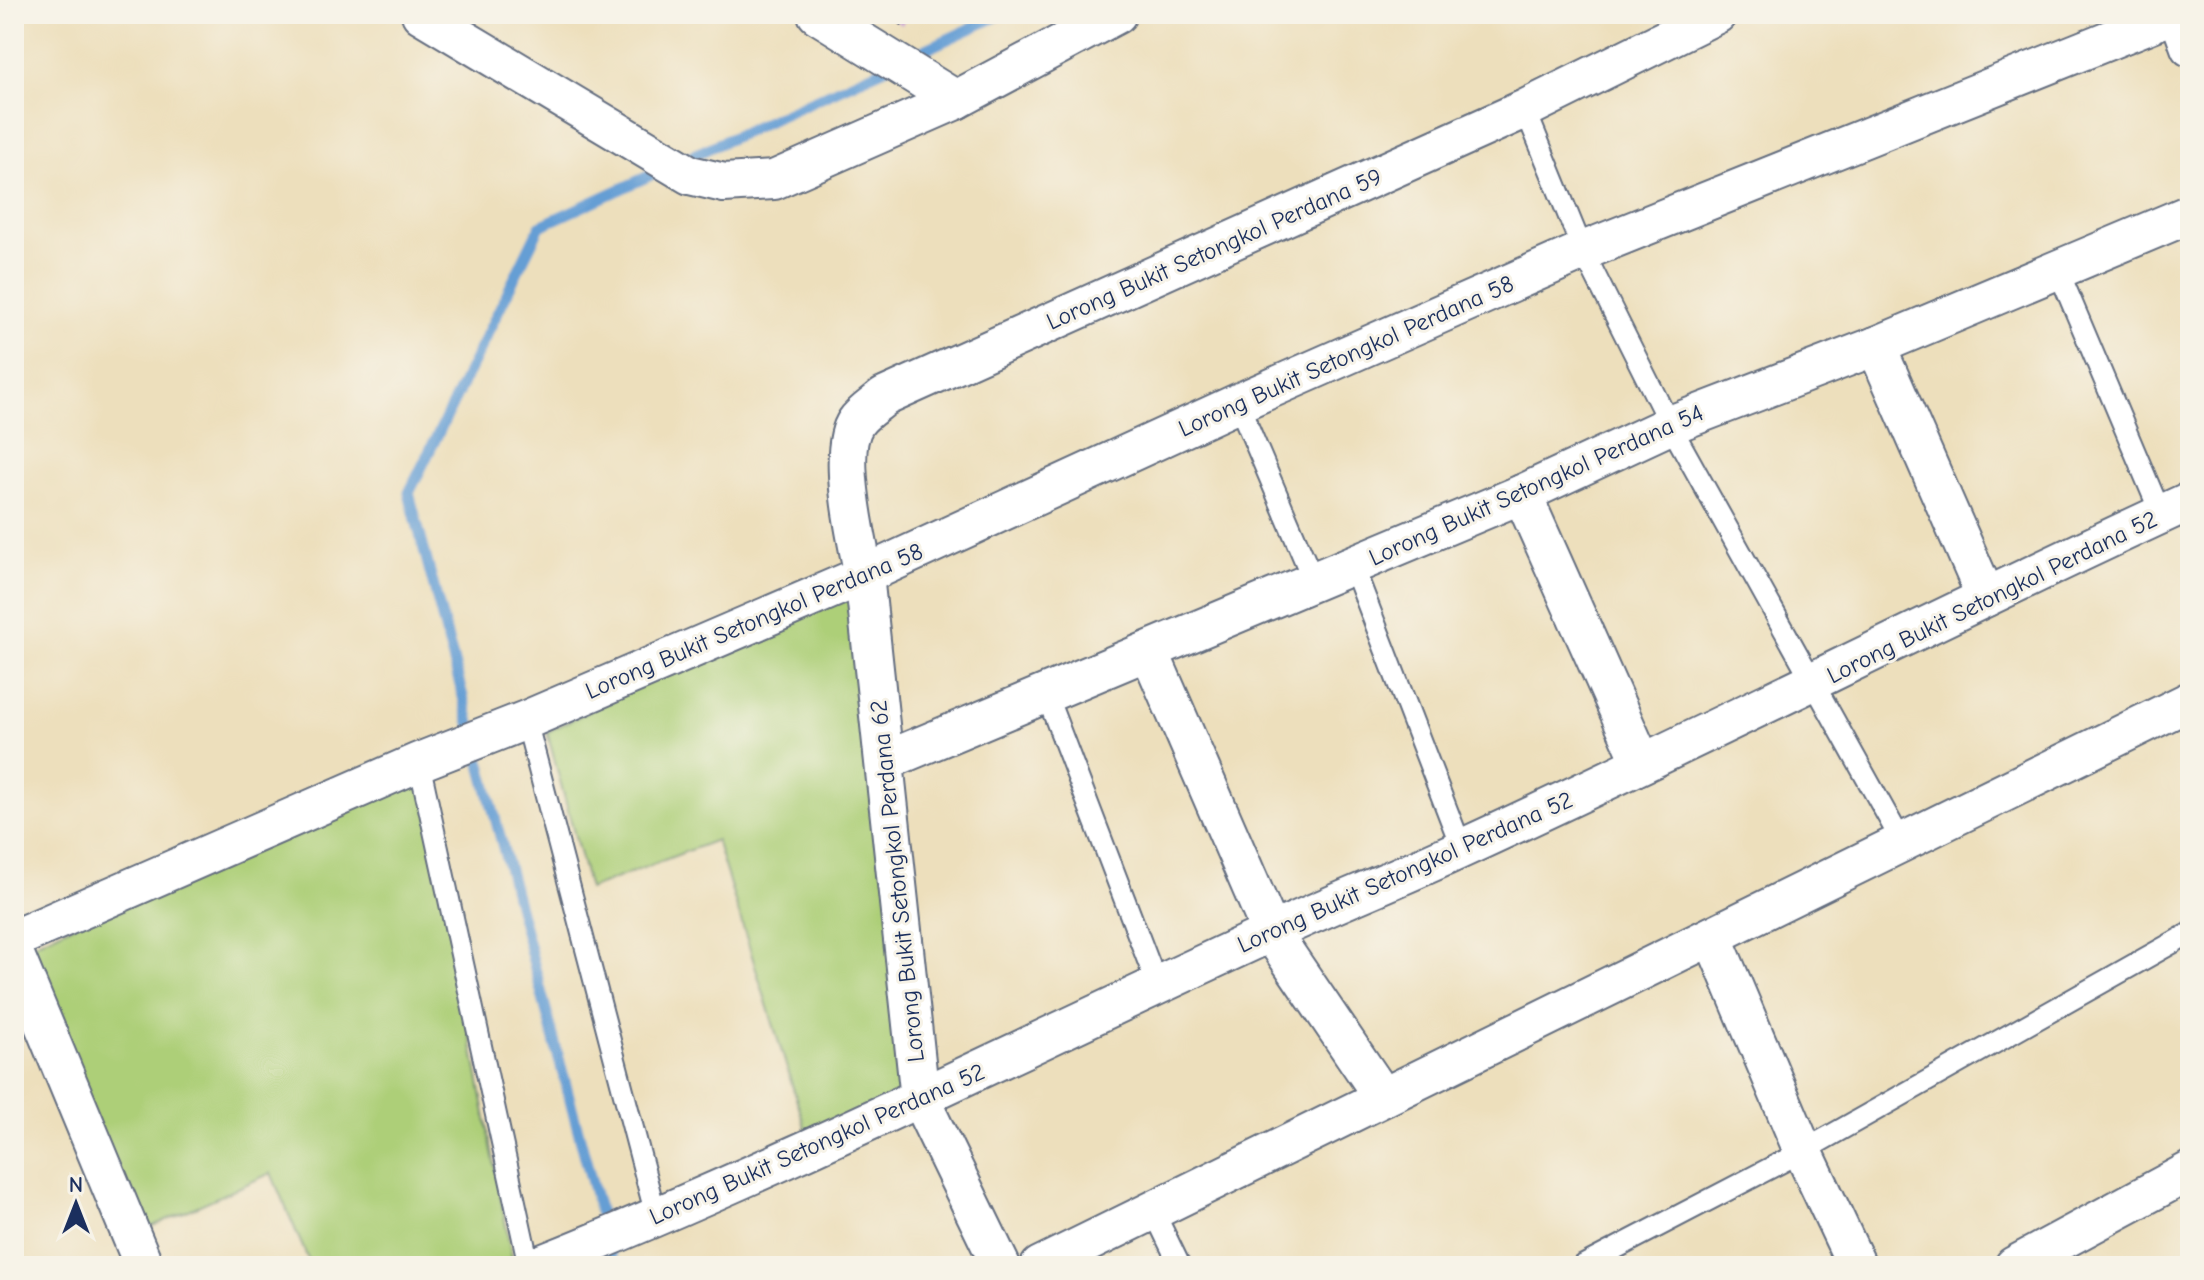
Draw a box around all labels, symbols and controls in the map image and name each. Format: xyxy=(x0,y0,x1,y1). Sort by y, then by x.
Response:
street label: Lorong Bukit Setongkol Perdana 59 xyxy=(1042,162,1386,336)
street label: Lorong Bukit Setongkol Perdana 58 xyxy=(1174,269,1518,443)
street label: Lorong Bukit Setongkol Perdana 54 xyxy=(1364,398,1708,572)
street label: Lorong Bukit Setongkol Perdana 52 xyxy=(1822,505,2162,689)
street label: Lorong Bukit Setongkol Perdana 58 xyxy=(581,537,927,705)
street label: Lorong Bukit Setongkol Perdana 62 xyxy=(864,699,930,1063)
street label: Lorong Bukit Setongkol Perdana 52 xyxy=(1233,785,1577,959)
street label: Lorong Bukit Setongkol Perdana 52 xyxy=(645,1057,989,1231)
north arrow xyxy=(36,1164,116,1244)
text: N xyxy=(69,1172,83,1198)

